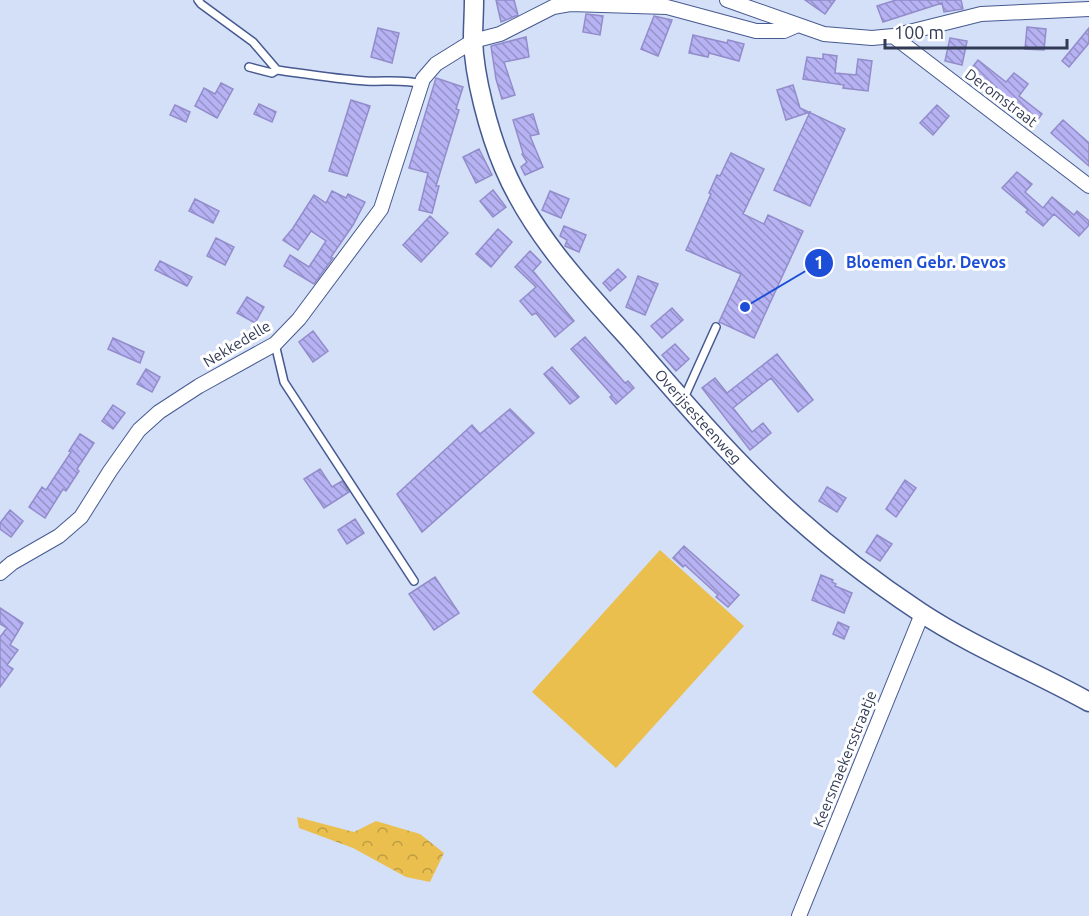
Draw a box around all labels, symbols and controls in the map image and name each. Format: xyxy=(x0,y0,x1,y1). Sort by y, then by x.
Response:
scale bar xyxy=(885,12,1066,50)
text: 100 m xyxy=(894,22,944,42)
street label: Deromstraat xyxy=(962,65,1041,130)
callout: Bloemen Gebr. Devos xyxy=(804,246,1018,280)
text: 1 xyxy=(814,252,824,272)
text: Bloemen Gebr. Devos xyxy=(846,253,1006,271)
street label: Nekkedelle xyxy=(200,317,273,370)
street label: Overijsesteenweg xyxy=(651,366,745,467)
street label: Keersmaekersstraatje xyxy=(809,688,880,830)

